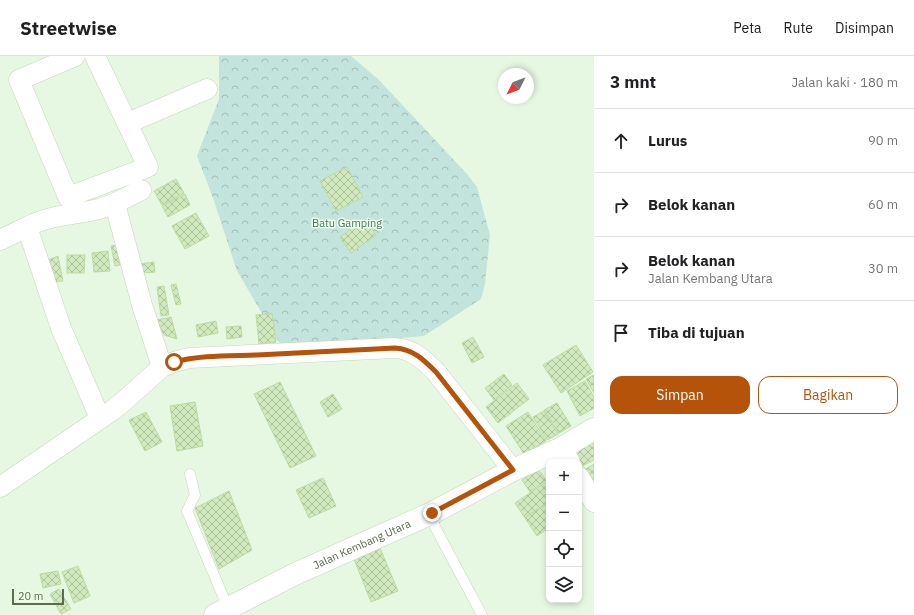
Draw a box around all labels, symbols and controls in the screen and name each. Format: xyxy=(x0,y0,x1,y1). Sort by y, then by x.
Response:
text: Streetwise xyxy=(20,16,117,40)
text: Peta xyxy=(733,19,762,37)
text: Rute xyxy=(784,19,813,37)
text: Disimpan xyxy=(835,19,894,37)
north arrow xyxy=(498,68,534,104)
text: 3 mnt xyxy=(610,71,656,93)
text: Jalan kaki · 180 m xyxy=(791,74,898,91)
icon: ahead xyxy=(610,130,632,152)
text: Lurus xyxy=(648,131,687,150)
text: 90 m xyxy=(868,132,898,149)
icon: right xyxy=(610,194,632,216)
text: Belok kanan xyxy=(648,195,735,214)
text: 60 m xyxy=(868,196,898,213)
park label: Batu Gamping xyxy=(312,216,382,230)
text: Belok kanan xyxy=(648,251,735,270)
icon: right xyxy=(610,258,632,280)
text: 30 m xyxy=(868,260,898,277)
text: Jalan Kembang Utara xyxy=(648,270,773,287)
icon: arrive xyxy=(610,322,632,344)
text: Tiba di tujuan xyxy=(648,323,745,342)
route start xyxy=(165,353,183,371)
button: Simpan xyxy=(610,376,750,414)
button: Bagikan xyxy=(758,376,898,414)
map controls xyxy=(546,459,582,603)
button: + xyxy=(546,459,582,495)
button: − xyxy=(546,495,582,531)
route end xyxy=(423,504,441,522)
street label: Jalan Kembang Utara xyxy=(311,516,413,572)
button: locate xyxy=(546,531,582,567)
button: layers xyxy=(546,567,582,603)
scale bar xyxy=(12,587,64,606)
text: 20 m xyxy=(18,589,43,603)

